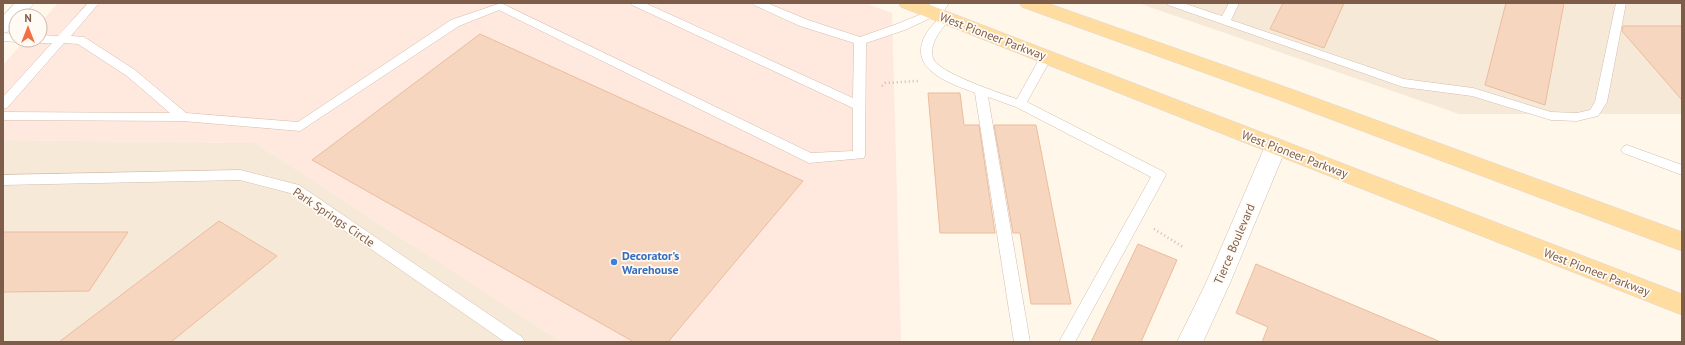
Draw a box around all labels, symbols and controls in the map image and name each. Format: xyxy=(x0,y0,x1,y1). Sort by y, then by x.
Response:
north arrow xyxy=(8,8,48,48)
street label: West Pioneer Parkway xyxy=(938,9,1049,63)
text: N xyxy=(24,11,32,25)
street label: West Pioneer Parkway xyxy=(1240,127,1351,181)
street label: Park Springs Circle xyxy=(290,184,378,250)
street label: Tierce Boulevard xyxy=(1210,201,1258,287)
street label: West Pioneer Parkway xyxy=(1542,245,1653,299)
place label: Decorator's Warehouse xyxy=(622,248,679,277)
marker: Decorator's Warehouse xyxy=(609,257,619,267)

